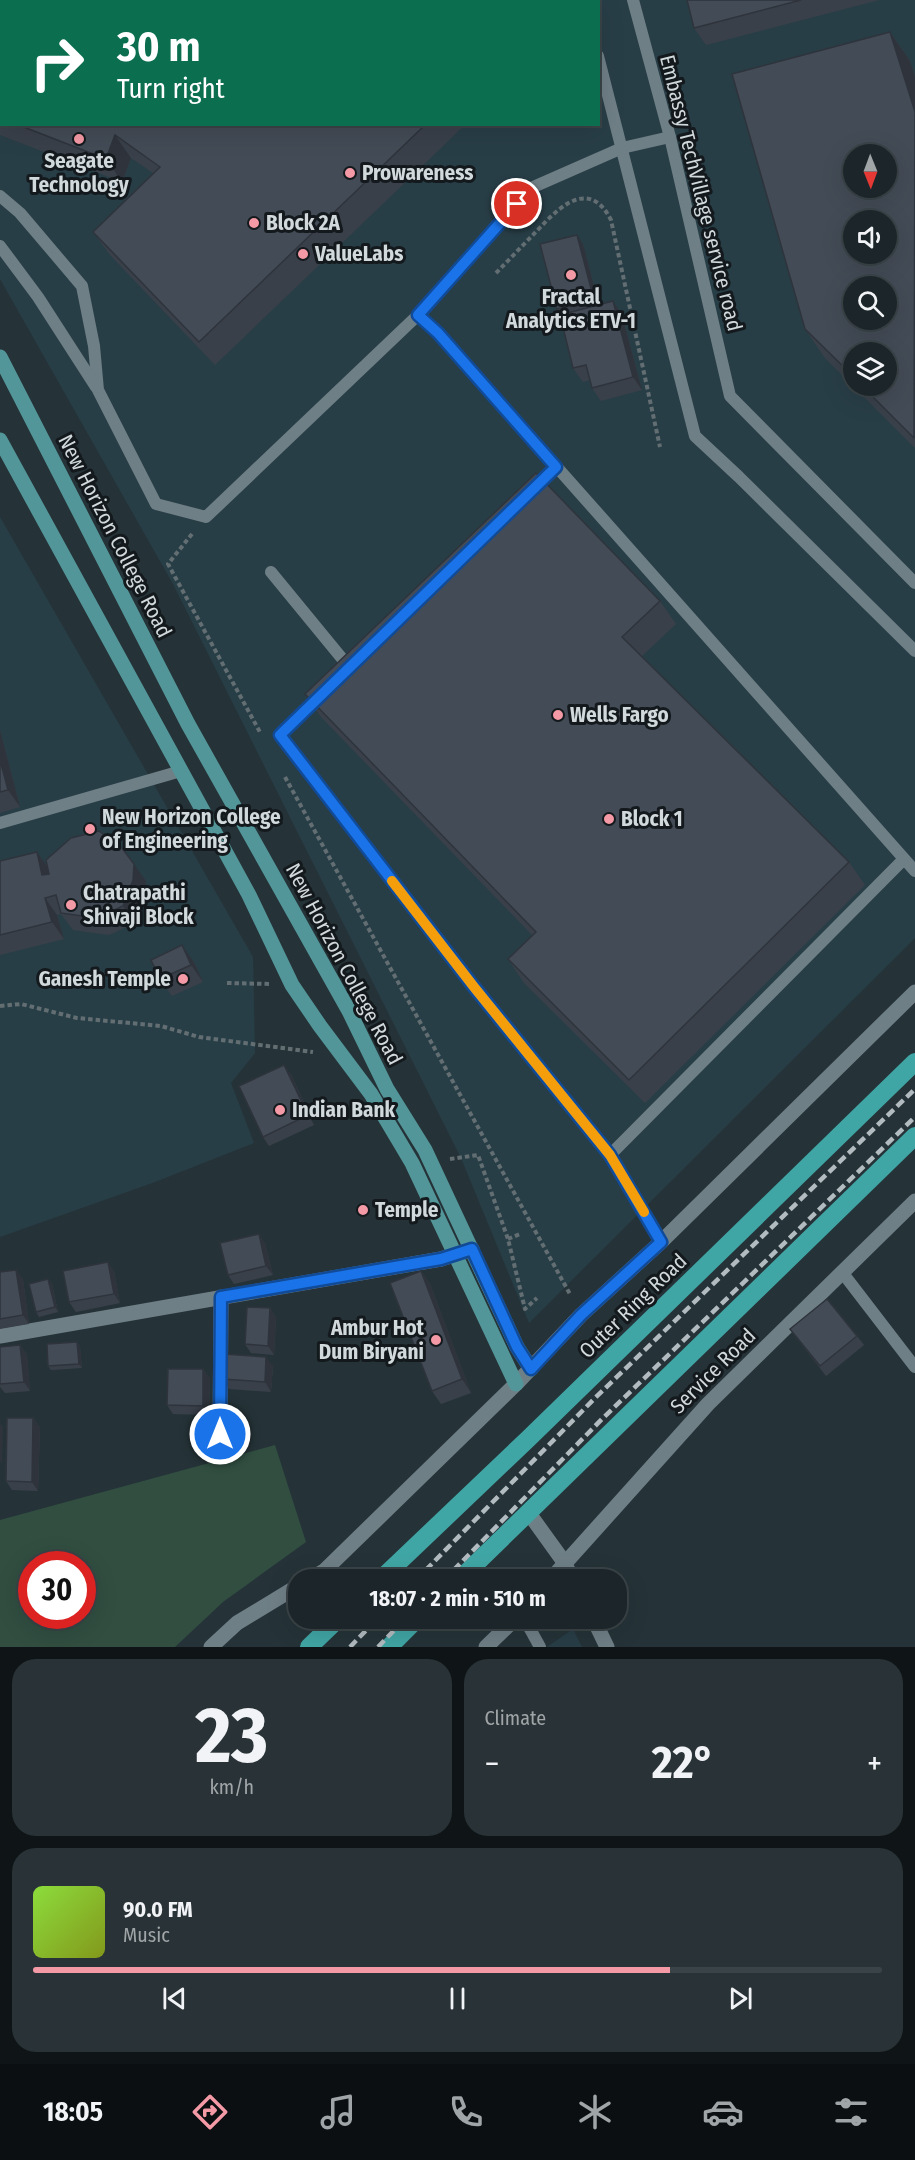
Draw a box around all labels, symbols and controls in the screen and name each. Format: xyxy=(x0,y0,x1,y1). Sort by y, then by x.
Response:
text: 30 m xyxy=(117,22,201,72)
icon: right xyxy=(18,24,96,102)
street label: Embassy TechVillage service road xyxy=(654,52,748,334)
text: Turn right xyxy=(117,73,225,105)
marker: Seagate Technology xyxy=(72,132,86,146)
north arrow xyxy=(843,144,897,198)
map controls xyxy=(843,144,897,396)
place label: Seagate Technology xyxy=(29,148,130,198)
place label: Prowareness xyxy=(362,160,474,186)
marker: Prowareness xyxy=(343,166,357,180)
pin xyxy=(491,178,542,229)
icon: arrive xyxy=(500,187,533,220)
place label: Block 2A xyxy=(266,210,341,236)
button: sound xyxy=(843,210,897,264)
marker: Block 2A xyxy=(247,216,261,230)
place label: ValueLabs xyxy=(314,241,403,267)
marker: ValueLabs xyxy=(296,247,310,261)
marker: Fractal Analytics ETV-1 xyxy=(564,268,578,282)
button: search xyxy=(843,276,897,330)
place label: Fractal Analytics ETV-1 xyxy=(505,284,636,334)
button: layers xyxy=(843,342,897,396)
street label: New Horizon College Road xyxy=(52,430,178,642)
place label: Wells Fargo xyxy=(570,702,669,728)
marker: Wells Fargo xyxy=(551,708,565,722)
place label: New Horizon College of Engineering xyxy=(102,804,281,854)
place label: Block 1 xyxy=(621,806,683,832)
marker: Block 1 xyxy=(602,812,616,826)
marker: New Horizon College of Engineering xyxy=(83,822,97,836)
street label: New Horizon College Road xyxy=(280,859,408,1069)
place label: Chatrapathi Shivaji Block xyxy=(83,880,194,930)
marker: Chatrapathi Shivaji Block xyxy=(64,898,78,912)
place label: Ganesh Temple xyxy=(38,966,171,992)
marker: Ganesh Temple xyxy=(176,972,190,986)
place label: Indian Bank xyxy=(292,1097,396,1123)
marker: Indian Bank xyxy=(273,1103,287,1117)
place label: Temple xyxy=(375,1197,439,1223)
marker: Temple xyxy=(356,1203,370,1217)
street label: Outer Ring Road xyxy=(574,1248,692,1364)
place label: Ambur Hot Dum Biryani xyxy=(319,1315,425,1365)
street label: Service Road xyxy=(665,1323,761,1419)
marker: Ambur Hot Dum Biryani xyxy=(429,1333,443,1347)
position arrow xyxy=(188,1402,252,1466)
speed limit sign: 30 xyxy=(18,1551,96,1629)
text: 18:07 · 2 min · 510 m xyxy=(369,1585,546,1612)
text: 23 xyxy=(195,1689,268,1783)
text: Climate xyxy=(485,1706,546,1730)
text: 22° xyxy=(652,1736,715,1790)
text: − xyxy=(485,1744,499,1784)
text: + xyxy=(867,1744,882,1784)
text: km/h xyxy=(209,1775,254,1799)
text: 90.0 FM xyxy=(123,1896,193,1923)
text: Music xyxy=(123,1923,170,1947)
icon: previous xyxy=(158,1982,191,2015)
icon: pause xyxy=(441,1982,474,2015)
icon: next xyxy=(724,1982,757,2015)
icon: directions xyxy=(189,2091,231,2133)
icon: music xyxy=(317,2091,359,2133)
icon: phone xyxy=(445,2091,487,2133)
icon: climate xyxy=(574,2091,616,2133)
icon: car xyxy=(702,2091,744,2133)
icon: filters xyxy=(830,2091,872,2133)
text: 18:05 xyxy=(43,2096,103,2128)

